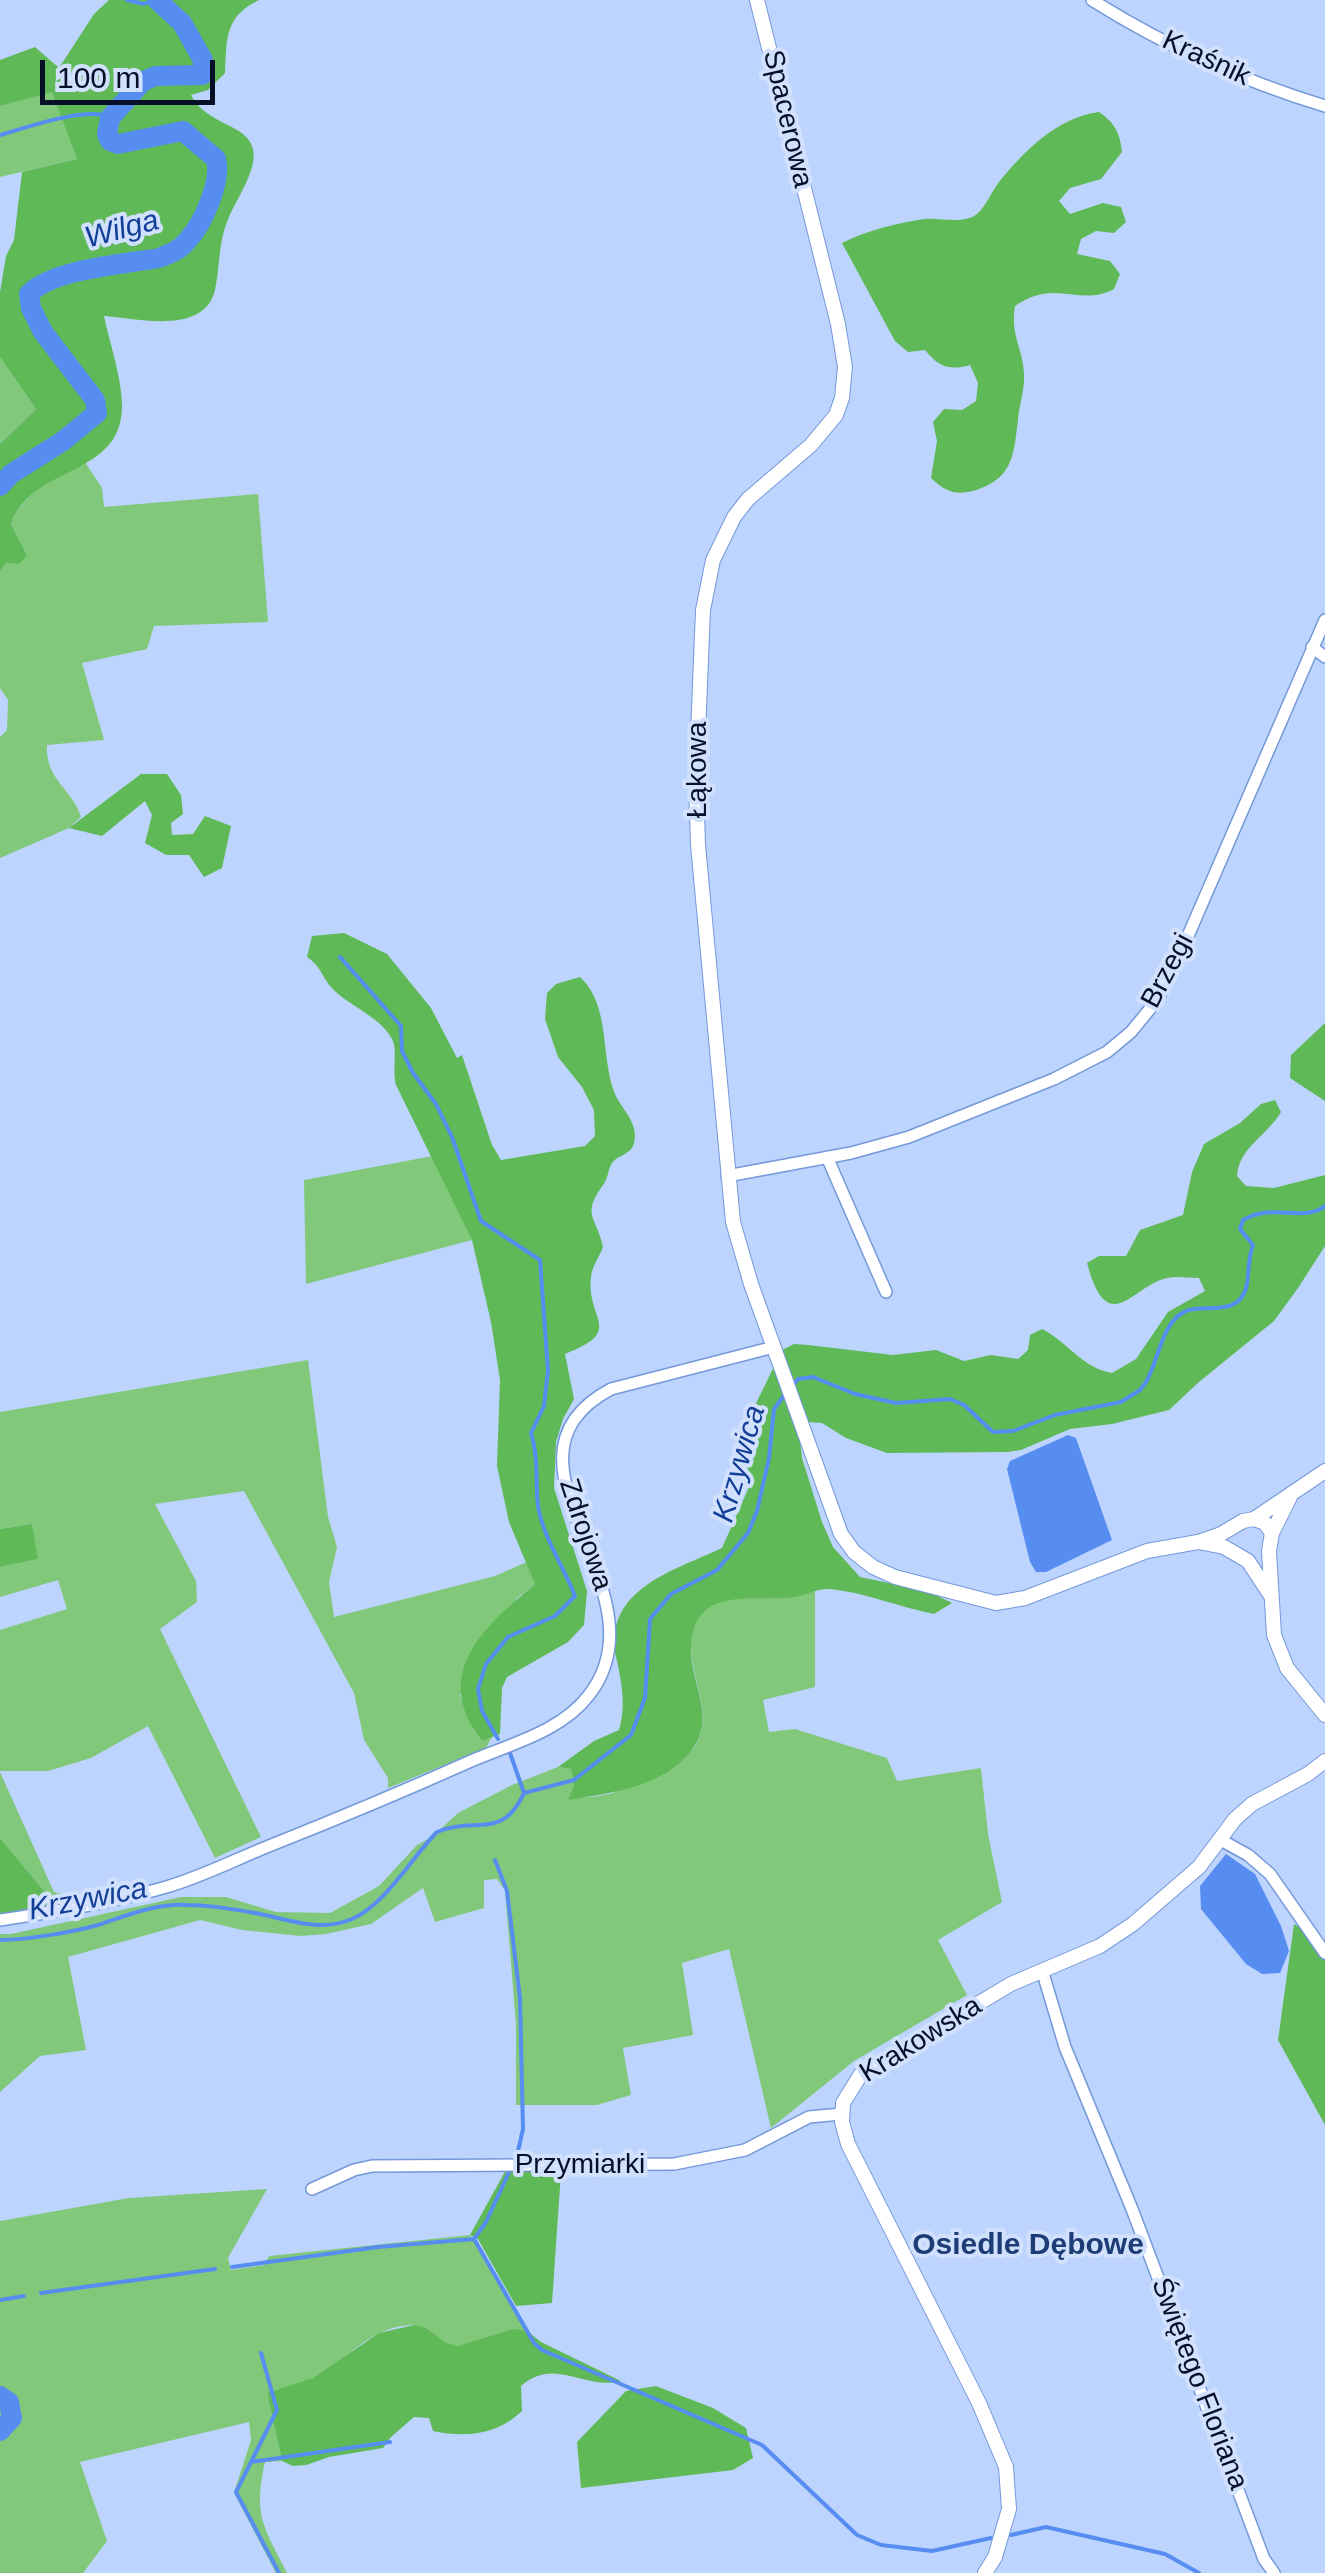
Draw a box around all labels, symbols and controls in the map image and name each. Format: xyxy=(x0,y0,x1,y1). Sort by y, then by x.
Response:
street label: Kraśnik xyxy=(1157,24,1255,94)
scale bar xyxy=(45,40,220,102)
street label: Spacerowa xyxy=(755,47,819,191)
text: 100 m xyxy=(57,61,140,94)
water label: Wilga xyxy=(81,203,163,257)
street label: Łąkowa xyxy=(681,722,715,818)
street label: Brzegi xyxy=(1135,928,1201,1014)
water label: Krzywica xyxy=(706,1401,774,1527)
street label: Zdrojowa xyxy=(551,1475,619,1595)
water label: Krzywica xyxy=(26,1871,150,1929)
street label: Krakowska xyxy=(854,1989,988,2091)
street label: Przymiarki xyxy=(515,2148,645,2182)
district label: Osiedle Dębowe xyxy=(912,2228,1144,2264)
street label: Świętego Floriana xyxy=(1143,2273,1255,2495)

